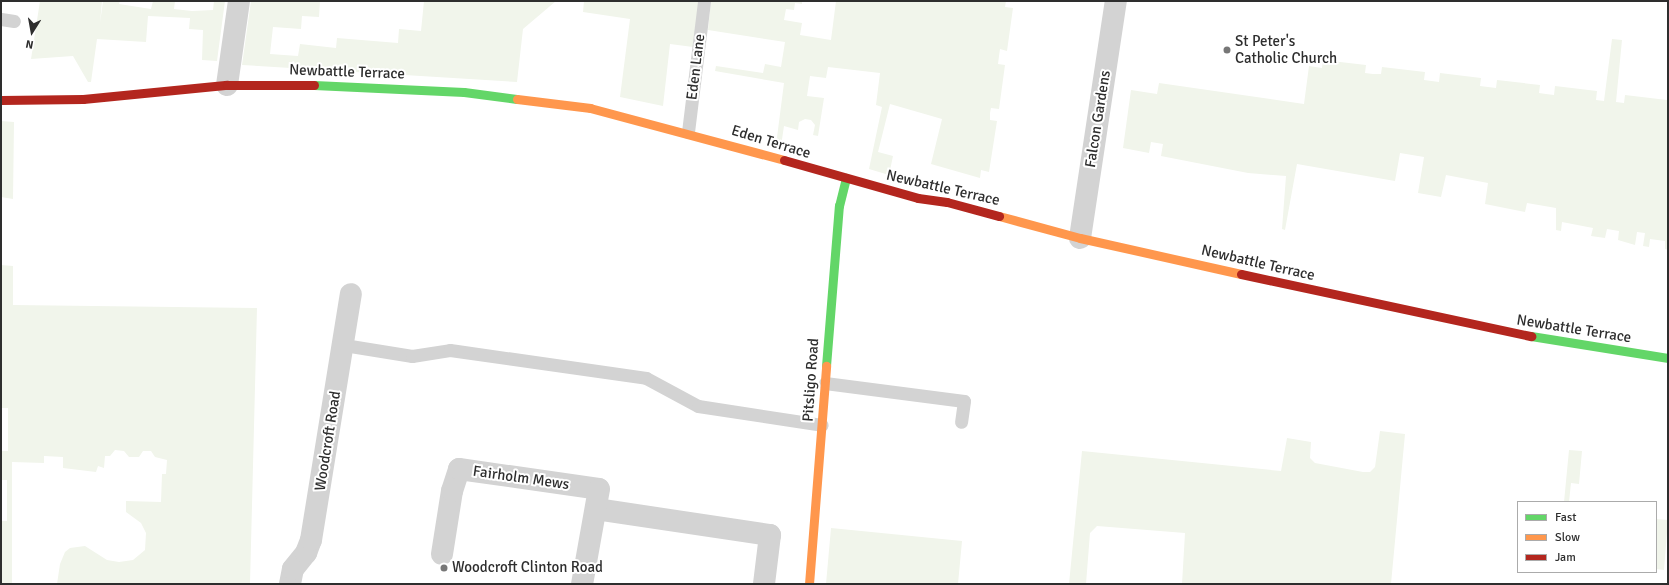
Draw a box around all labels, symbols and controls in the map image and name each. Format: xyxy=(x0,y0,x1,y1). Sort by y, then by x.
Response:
north arrow xyxy=(12,12,52,52)
place label: St Peter's Catholic Church xyxy=(1235,32,1337,67)
street label: Eden Lane xyxy=(683,33,709,101)
text: N xyxy=(25,37,35,51)
marker: St Peter's Catholic Church xyxy=(1222,45,1232,55)
street label: Newbattle Terrace xyxy=(289,61,405,83)
street label: Falcon Gardens xyxy=(1081,69,1115,169)
street label: Eden Terrace xyxy=(729,121,813,163)
street label: Newbattle Terrace xyxy=(885,166,1001,210)
street label: Newbattle Terrace xyxy=(1200,241,1316,285)
street label: Newbattle Terrace xyxy=(1515,311,1633,347)
street label: Pitsligo Road xyxy=(799,338,823,422)
street label: Woodcroft Road xyxy=(311,390,345,492)
street label: Fairholm Mews xyxy=(472,462,570,494)
legend xyxy=(1517,501,1657,573)
text: Fast xyxy=(1555,510,1576,525)
text: Slow xyxy=(1555,530,1580,545)
text: Jam xyxy=(1555,550,1576,565)
place label: Woodcroft Clinton Road xyxy=(452,559,603,577)
marker: Woodcroft Clinton Road xyxy=(439,563,449,573)

